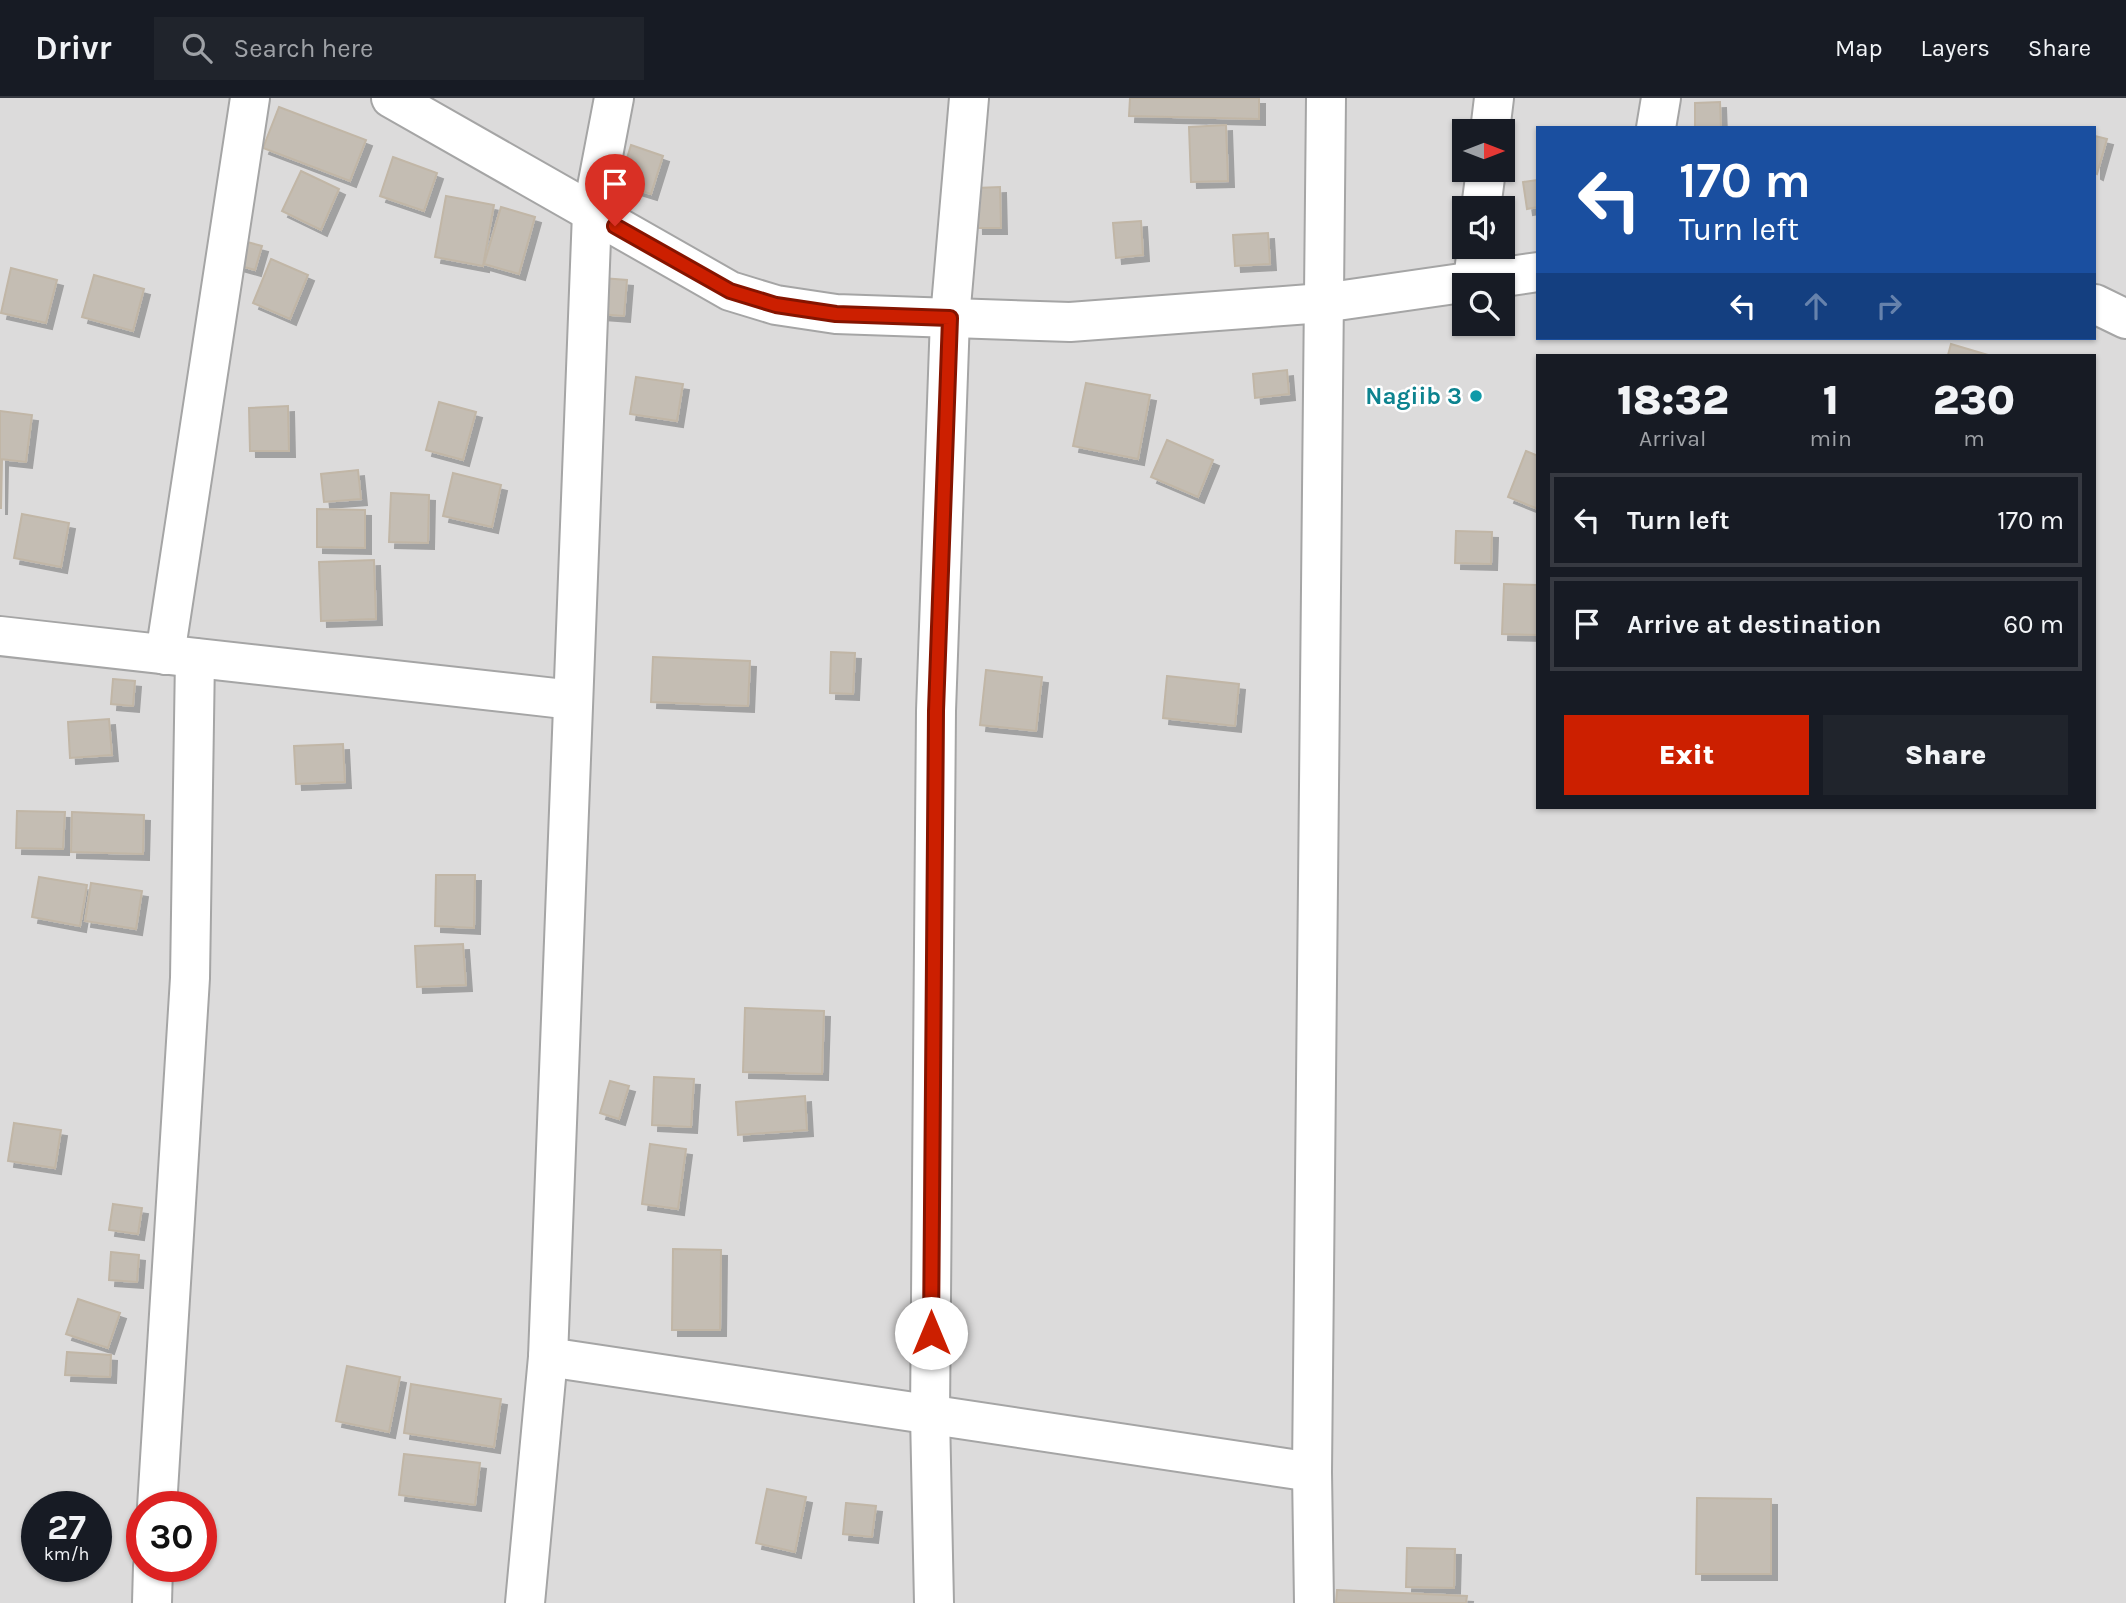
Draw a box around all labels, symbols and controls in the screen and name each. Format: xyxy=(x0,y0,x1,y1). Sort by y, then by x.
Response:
search box xyxy=(154,17,644,80)
text: Drivr xyxy=(35,29,112,67)
icon: search xyxy=(178,29,216,67)
text: Search here xyxy=(234,33,373,64)
text: Map xyxy=(1835,34,1883,62)
text: Layers xyxy=(1921,34,1990,62)
text: Share xyxy=(2028,34,2091,62)
north arrow xyxy=(1452,119,1516,182)
map controls xyxy=(1452,119,1515,336)
text: 170 m xyxy=(1679,152,1811,209)
pin xyxy=(585,154,645,226)
icon: left xyxy=(1564,154,1655,245)
icon: arrive xyxy=(596,165,634,203)
button: sound xyxy=(1452,196,1515,259)
text: Turn left xyxy=(1679,211,1799,248)
button: search xyxy=(1452,273,1515,336)
icon: left xyxy=(1724,287,1762,325)
icon: ahead xyxy=(1797,287,1835,325)
icon: right xyxy=(1870,287,1908,325)
text: 18:32 xyxy=(1617,375,1729,425)
text: 1 xyxy=(1823,375,1839,425)
text: 230 xyxy=(1933,375,2015,425)
place label: Nagiib 3 xyxy=(1365,382,1462,410)
marker: Nagiib 3 xyxy=(1468,388,1484,404)
text: Arrival xyxy=(1639,425,1706,452)
text: min xyxy=(1810,425,1852,452)
text: m xyxy=(1963,425,1985,452)
icon: left xyxy=(1568,501,1606,539)
text: Turn left xyxy=(1627,505,1729,536)
text: 170 m xyxy=(1997,505,2064,536)
icon: arrive xyxy=(1568,605,1606,643)
text: Arrive at destination xyxy=(1627,609,1881,640)
text: 60 m xyxy=(2003,609,2064,640)
button: Exit xyxy=(1564,715,1809,795)
button: Share xyxy=(1823,715,2068,795)
position arrow xyxy=(894,1296,968,1370)
speed limit sign: 30 xyxy=(126,1491,217,1582)
text: 27 xyxy=(47,1507,86,1548)
text: km/h xyxy=(44,1543,89,1565)

